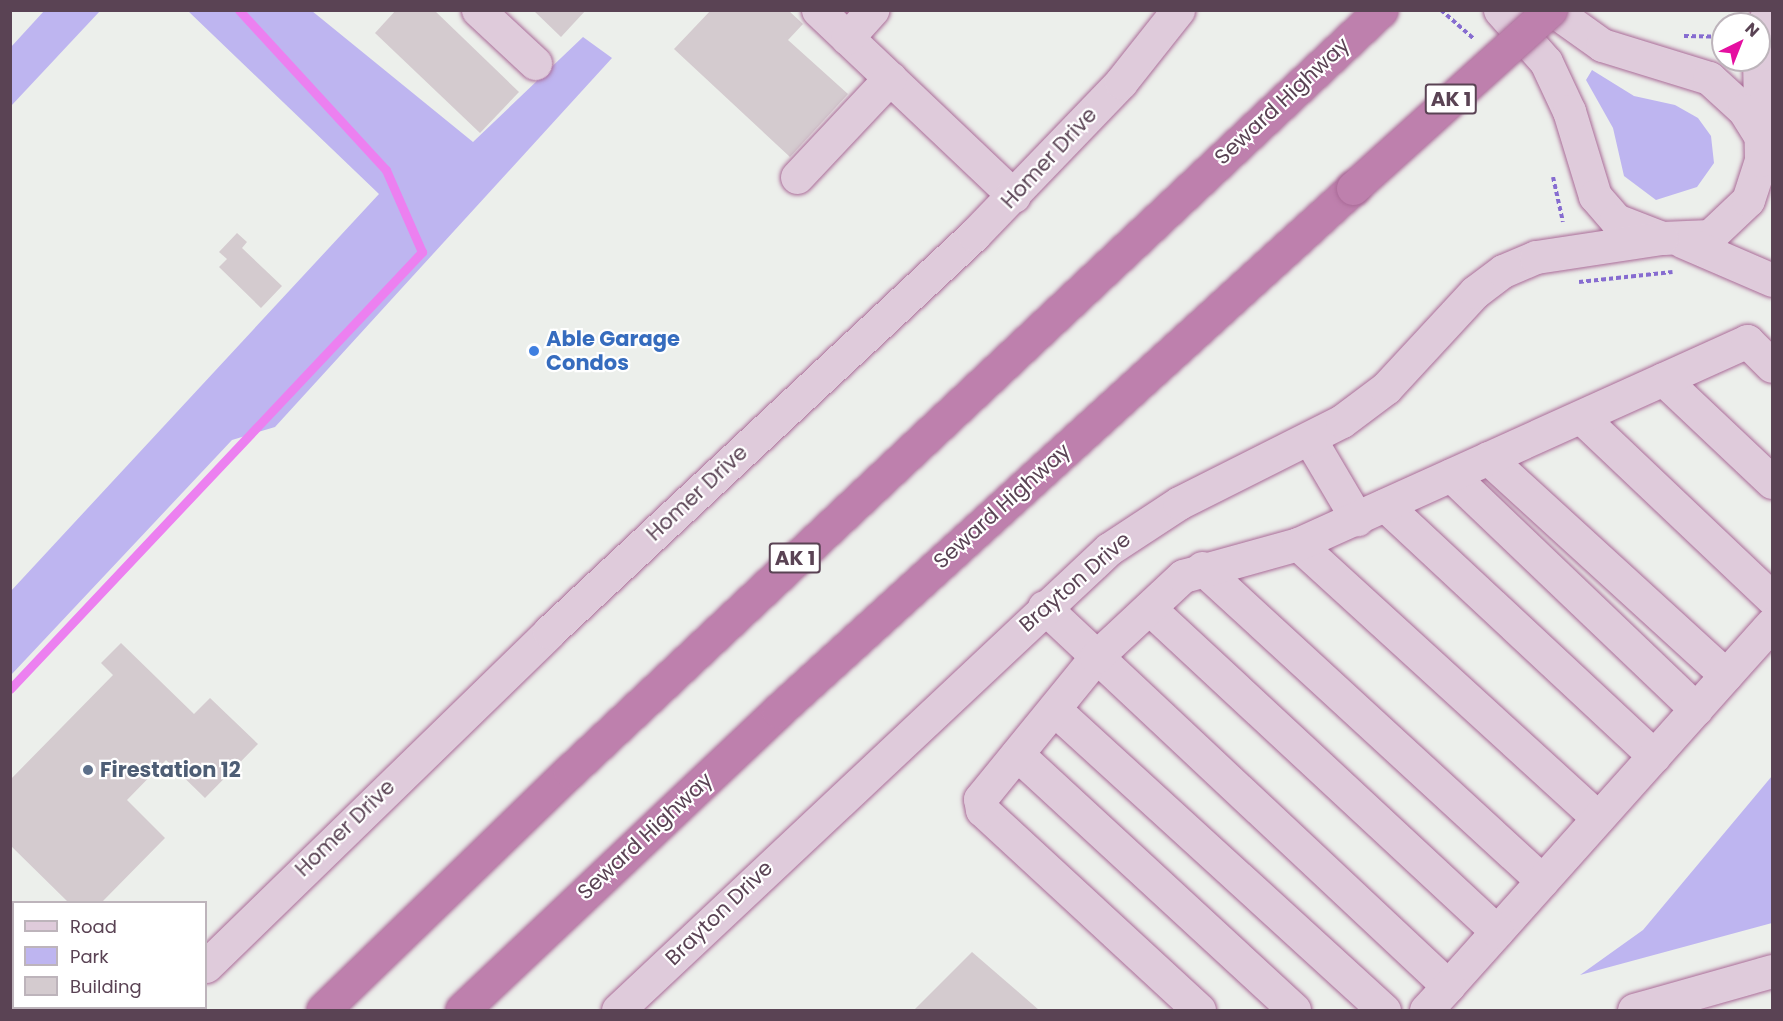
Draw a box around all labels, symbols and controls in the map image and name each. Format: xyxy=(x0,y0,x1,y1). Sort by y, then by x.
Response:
north arrow xyxy=(1711,12,1771,72)
text: N xyxy=(1740,17,1764,42)
street label: Seward Highway xyxy=(1209,32,1355,170)
road number: AK 1 xyxy=(1424,82,1478,116)
street label: Homer Drive xyxy=(996,102,1102,214)
place label: Able Garage Condos xyxy=(546,326,680,376)
marker: Able Garage Condos xyxy=(527,344,541,358)
street label: Seward Highway xyxy=(929,438,1075,574)
street label: Homer Drive xyxy=(641,440,753,546)
street label: Brayton Drive xyxy=(1014,527,1136,637)
road number: AK 1 xyxy=(768,541,822,575)
place label: Firestation 12 xyxy=(100,757,241,783)
marker: Firestation 12 xyxy=(81,763,95,777)
street label: Seward Highway xyxy=(572,767,718,905)
street label: Homer Drive xyxy=(290,774,400,882)
street label: Brayton Drive xyxy=(660,855,778,971)
legend xyxy=(12,901,207,1009)
text: Road xyxy=(70,914,117,939)
text: Park xyxy=(70,944,109,969)
text: Building xyxy=(70,974,142,999)

